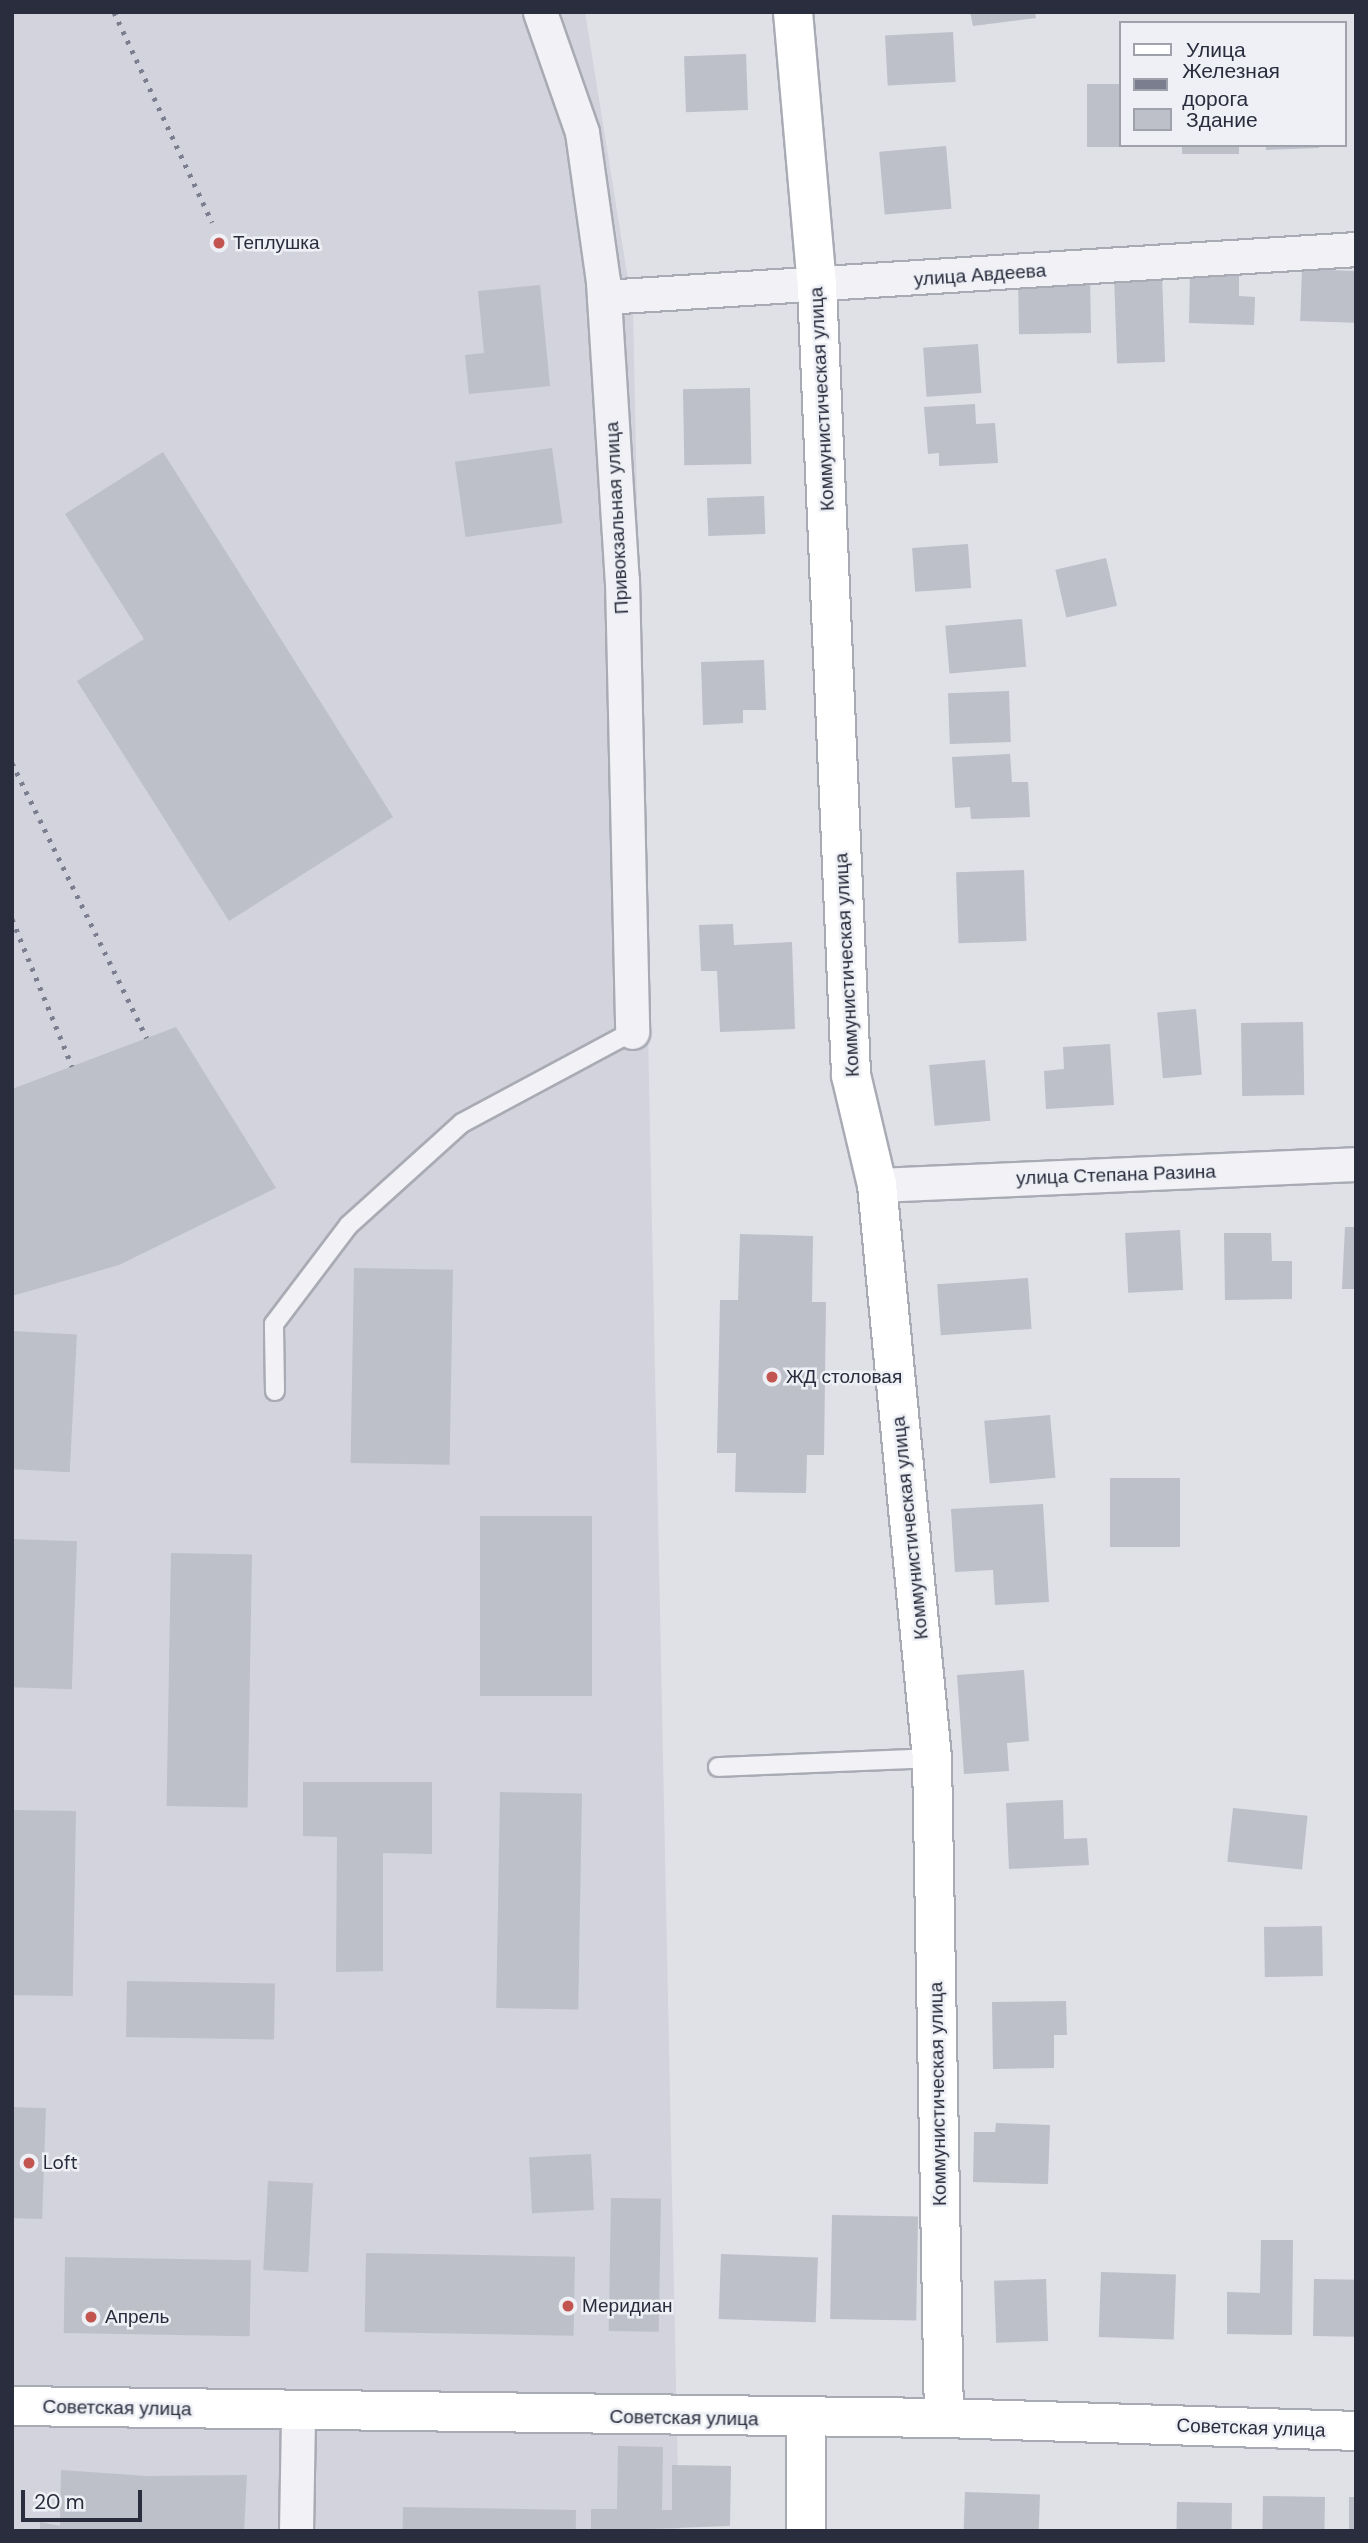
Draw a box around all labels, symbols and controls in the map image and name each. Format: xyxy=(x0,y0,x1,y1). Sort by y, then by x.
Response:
legend xyxy=(1120,21,1347,147)
text: Улица xyxy=(1186,36,1246,64)
text: Железная дорога xyxy=(1182,57,1280,113)
text: Здание xyxy=(1186,106,1258,134)
place label: Теплушка xyxy=(233,232,320,254)
marker: Теплушка xyxy=(211,235,227,251)
street label: улица Авдеева xyxy=(913,259,1047,291)
street label: Коммунистическая улица xyxy=(805,286,839,512)
street label: Привокзальная улица xyxy=(601,421,633,615)
street label: Коммунистическая улица xyxy=(830,852,864,1078)
street label: улица Степана Разина xyxy=(1016,1160,1216,1190)
place label: ЖД столовая xyxy=(786,1366,902,1388)
marker: ЖД столовая xyxy=(764,1369,780,1385)
street label: Коммунистическая улица xyxy=(887,1415,933,1641)
street label: Коммунистическая улица xyxy=(925,1982,951,2206)
place label: Loft xyxy=(43,2152,78,2174)
marker: Loft xyxy=(21,2155,37,2171)
place label: Меридиан xyxy=(582,2295,673,2317)
marker: Меридиан xyxy=(560,2298,576,2314)
place label: Апрель xyxy=(105,2306,169,2328)
marker: Апрель xyxy=(83,2309,99,2325)
street label: Советская улица xyxy=(42,2395,192,2421)
street label: Советская улица xyxy=(609,2405,759,2431)
street label: Советская улица xyxy=(1176,2414,1326,2442)
scale bar xyxy=(24,2476,145,2520)
text: 20 m xyxy=(34,2488,85,2516)

